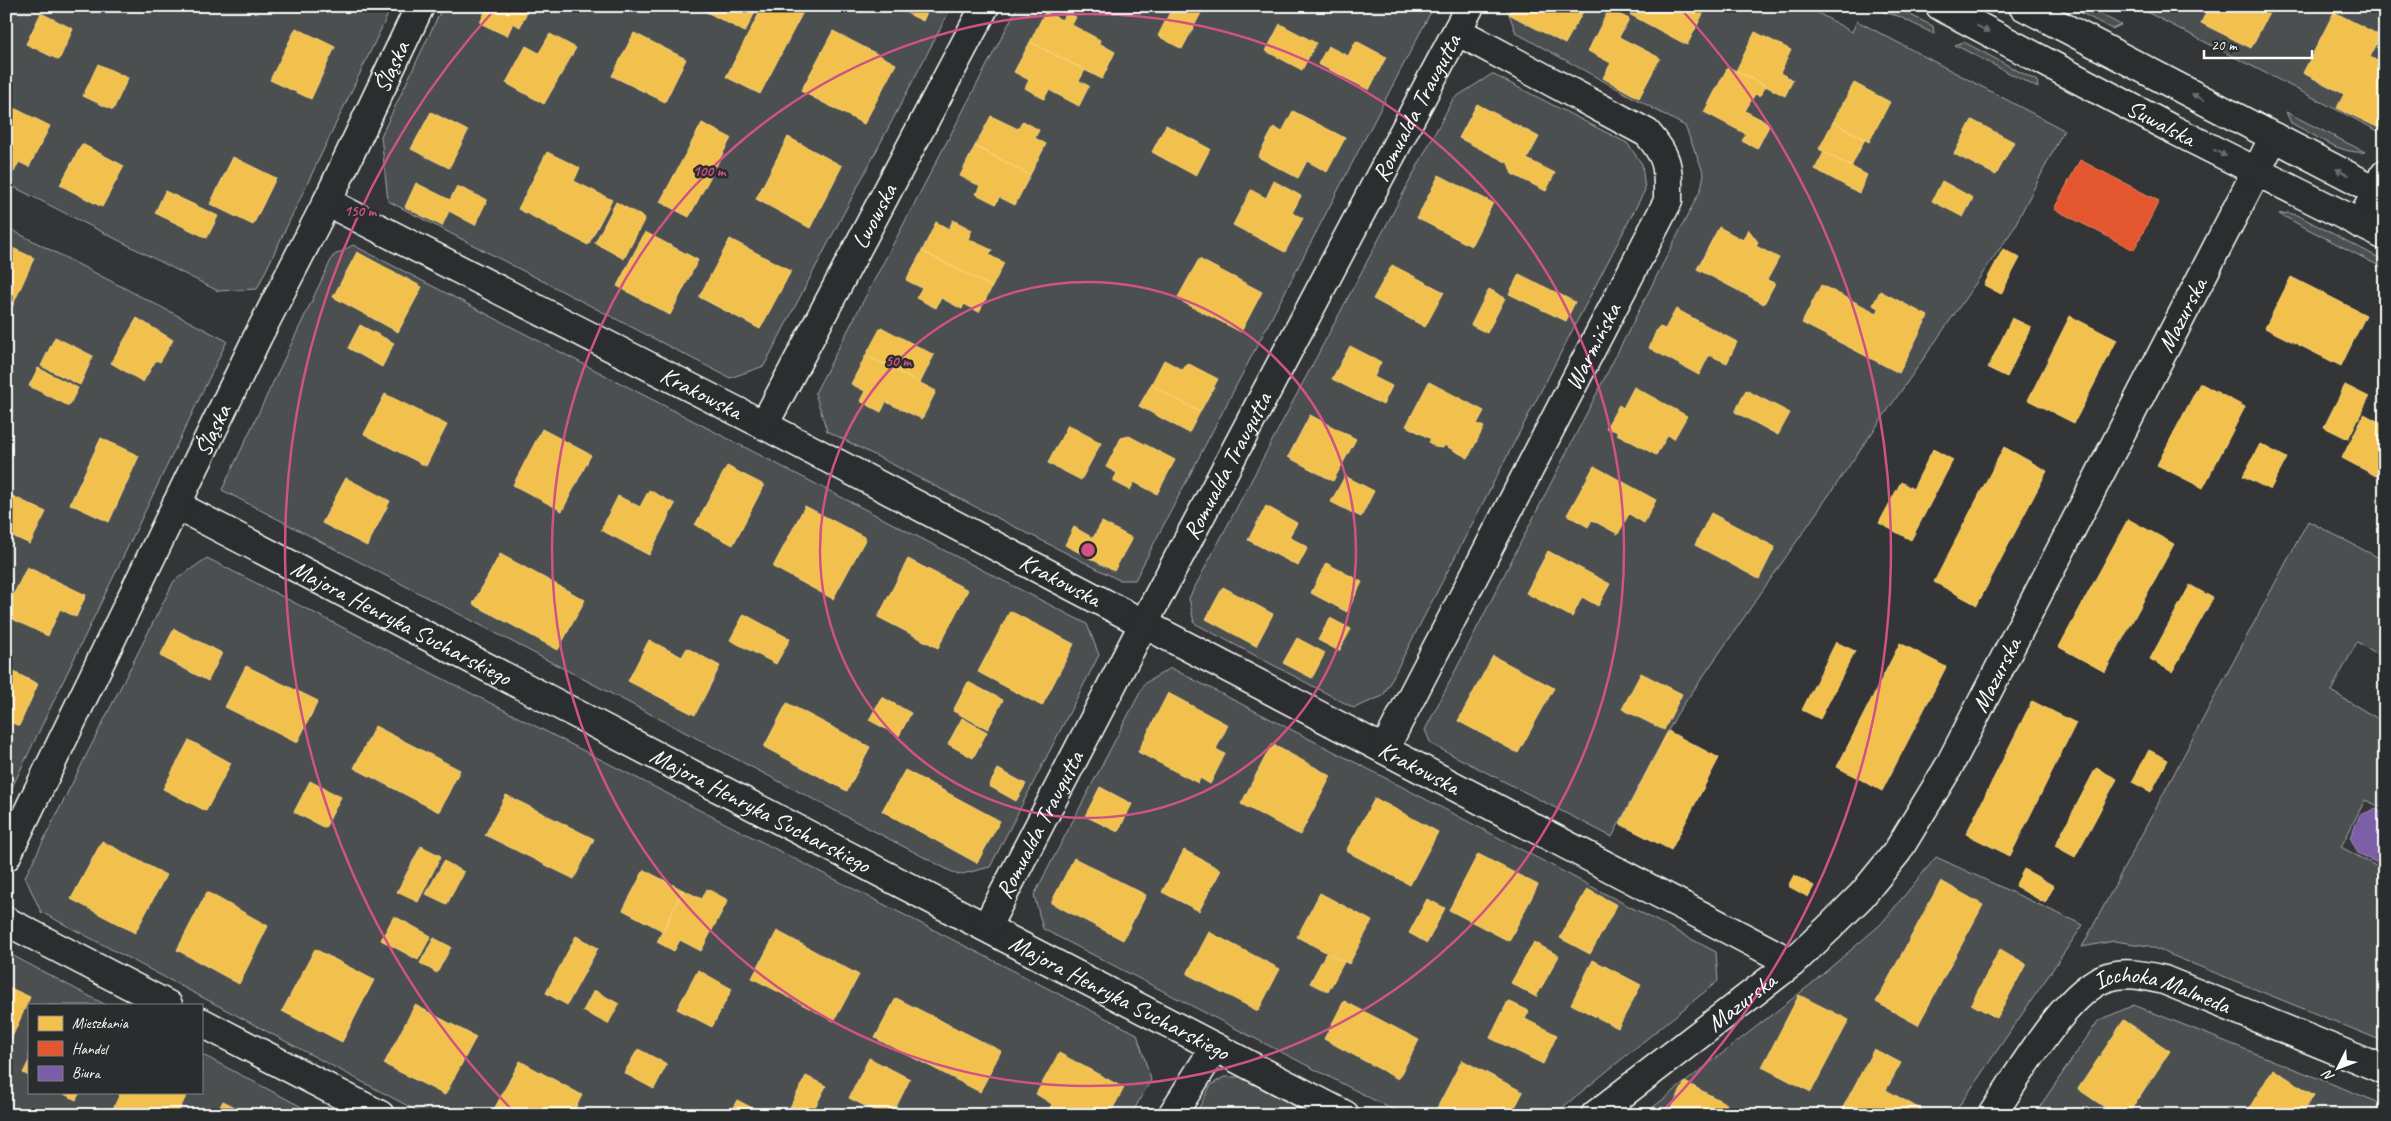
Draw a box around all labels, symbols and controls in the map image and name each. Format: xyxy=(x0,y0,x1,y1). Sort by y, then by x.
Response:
one-way arrow xyxy=(1976,25,1991,33)
street label: Romualda Traugutta xyxy=(1365,28,1468,187)
scale bar xyxy=(2204,28,2311,60)
street label: Śląska xyxy=(366,35,417,98)
text: 20 m xyxy=(2211,36,2238,55)
street label: Suwalska xyxy=(2122,93,2202,154)
one-way arrow xyxy=(2190,93,2205,101)
one-way arrow xyxy=(2213,149,2227,157)
text: 100 m xyxy=(693,162,727,181)
one-way arrow xyxy=(2334,168,2349,176)
street label: Lwowska xyxy=(845,177,904,254)
text: 150 m xyxy=(344,202,378,221)
street label: Mazurska xyxy=(2150,271,2215,357)
street label: Warmińska xyxy=(1558,297,1628,395)
text: 50 m xyxy=(885,352,912,371)
street label: Krakowska xyxy=(655,360,749,427)
street label: Romualda Traugutta xyxy=(1176,386,1279,545)
street label: Śląska xyxy=(187,398,238,461)
centre of rings xyxy=(1079,541,1097,559)
street label: Krakowska xyxy=(1015,546,1108,615)
street label: Majora Henryka Sucharskiego xyxy=(286,553,518,693)
street label: Mazurska xyxy=(1965,631,2029,717)
street label: Krakowska xyxy=(1373,734,1467,802)
street label: Majora Henryka Sucharskiego xyxy=(645,740,877,880)
street label: Romualda Traugutta xyxy=(989,745,1091,904)
street label: Majora Henryka Sucharskiego xyxy=(1004,927,1236,1068)
street label: Icchoka Malmeda xyxy=(2088,959,2236,1021)
street label: Mazurska xyxy=(1701,964,1784,1038)
legend xyxy=(28,1004,202,1094)
text: Mieszkania xyxy=(72,1014,129,1033)
text: Handel xyxy=(72,1040,110,1059)
north arrow xyxy=(2314,1044,2364,1094)
text: Biura xyxy=(72,1064,102,1083)
text: N xyxy=(2318,1066,2338,1085)

